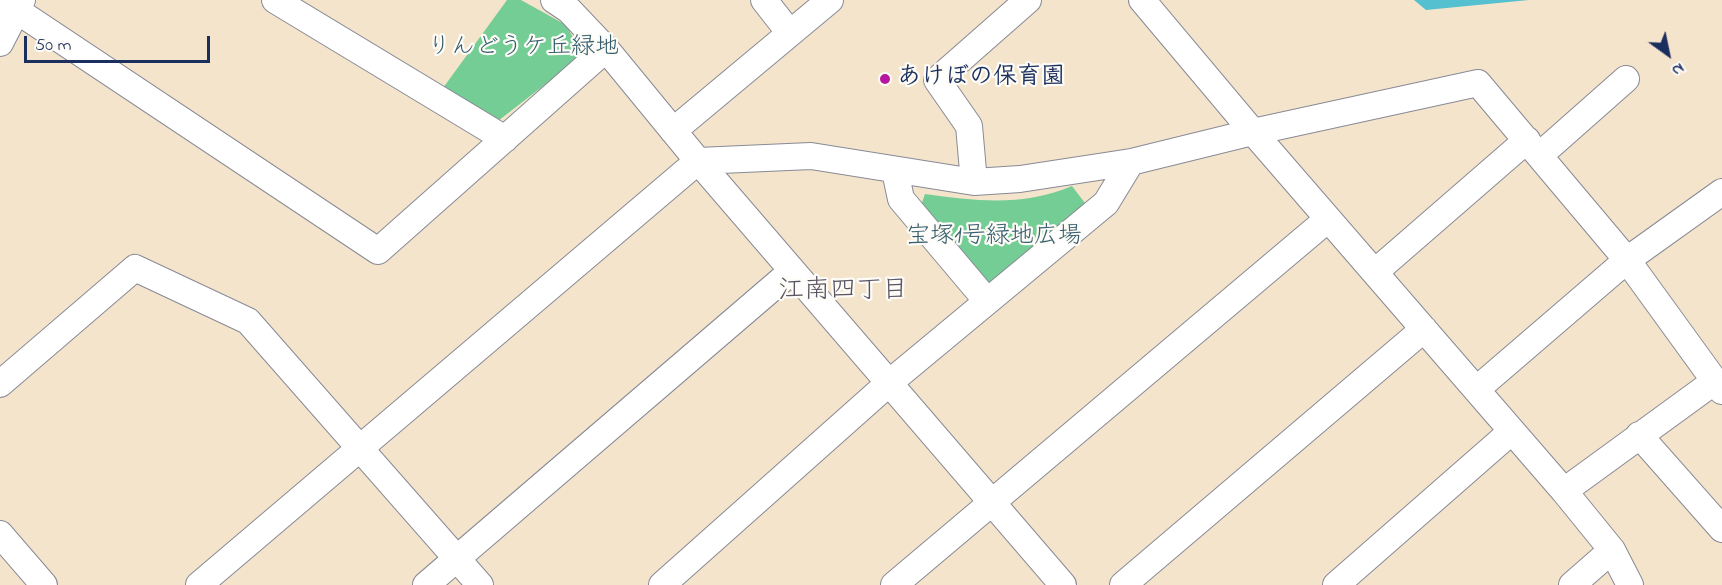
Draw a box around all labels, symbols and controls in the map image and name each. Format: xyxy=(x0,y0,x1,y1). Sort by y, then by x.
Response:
scale bar xyxy=(27,24,213,62)
north arrow xyxy=(1638,24,1698,84)
text: 50 m xyxy=(35,33,72,59)
park label: りんどうケ丘緑地 xyxy=(427,35,619,63)
text: N xyxy=(1667,56,1689,82)
place label: あけぼの保育園 xyxy=(897,65,1065,93)
marker: あけぼの保育園 xyxy=(878,72,892,86)
park label: 宝塚1号緑地広場 xyxy=(906,224,1082,252)
district label: 江南四丁目 xyxy=(778,277,908,309)

